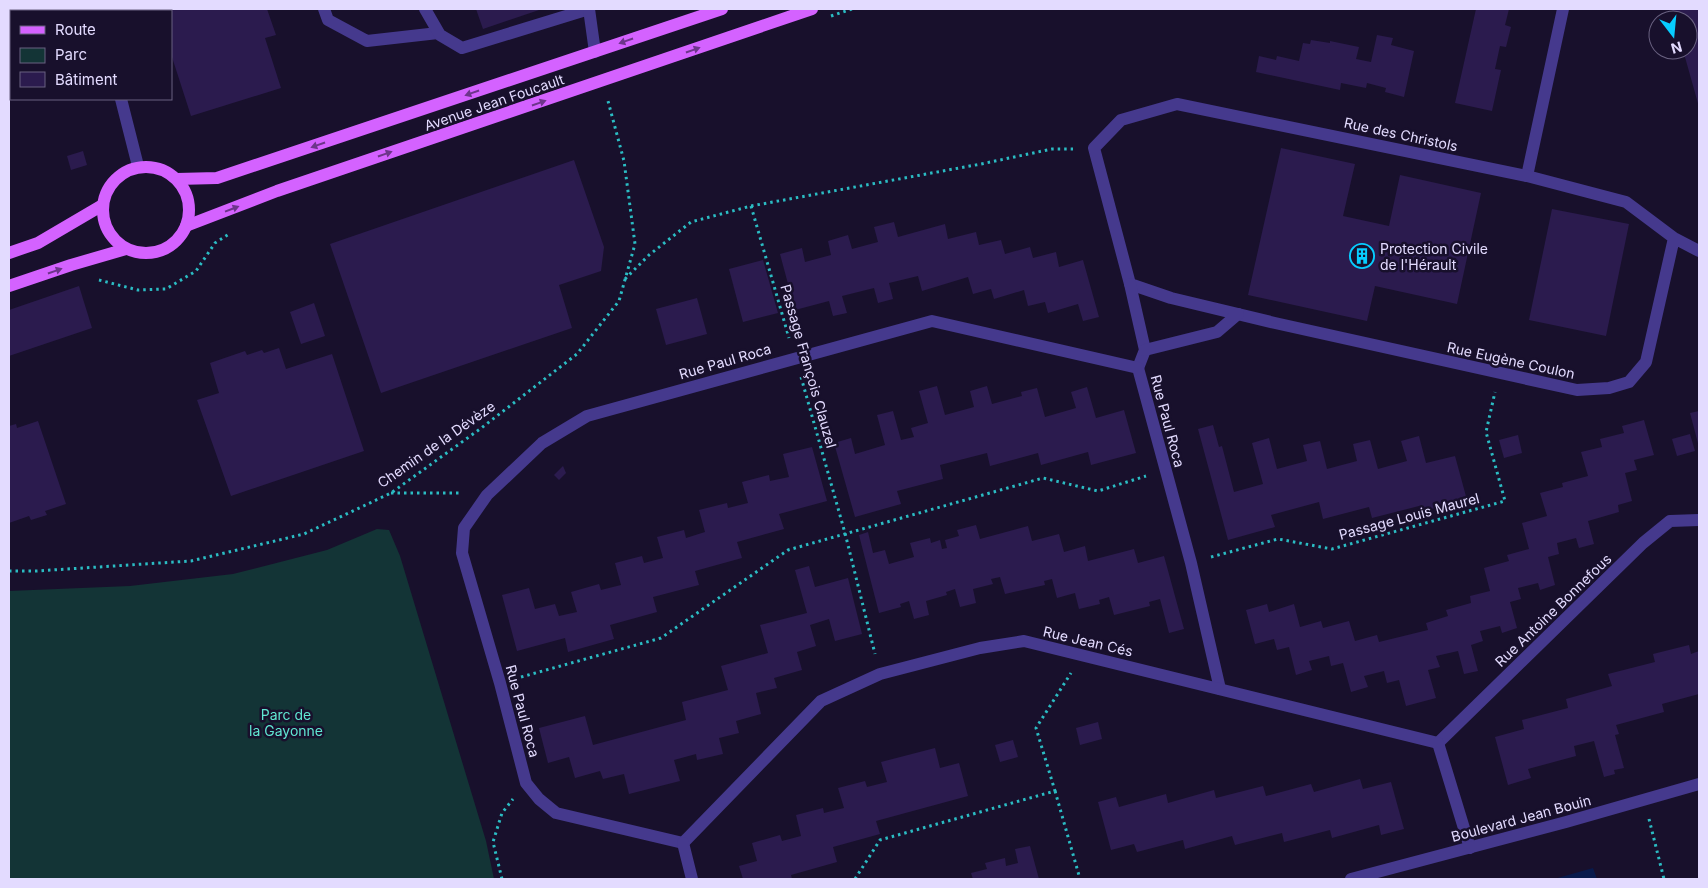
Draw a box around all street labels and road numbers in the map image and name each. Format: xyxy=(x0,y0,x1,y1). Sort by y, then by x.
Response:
street label: Avenue Jean Foucault xyxy=(422,70,566,134)
street label: Rue des Christols xyxy=(1343,114,1459,154)
street label: Passage François Clauzel xyxy=(777,282,841,450)
street label: Rue Eugène Coulon xyxy=(1446,338,1576,382)
street label: Rue Paul Roca xyxy=(677,340,773,382)
street label: Rue Paul Roca xyxy=(1147,373,1189,469)
street label: Chemin de la Dévèze xyxy=(374,397,498,491)
street label: Passage Louis Maurel xyxy=(1337,489,1481,543)
street label: Rue Antoine Bonnefous xyxy=(1491,550,1615,670)
street label: Rue Jean Cés xyxy=(1041,622,1135,660)
street label: Rue Paul Roca xyxy=(502,663,544,759)
street label: Boulevard Jean Bouin xyxy=(1449,791,1593,845)

